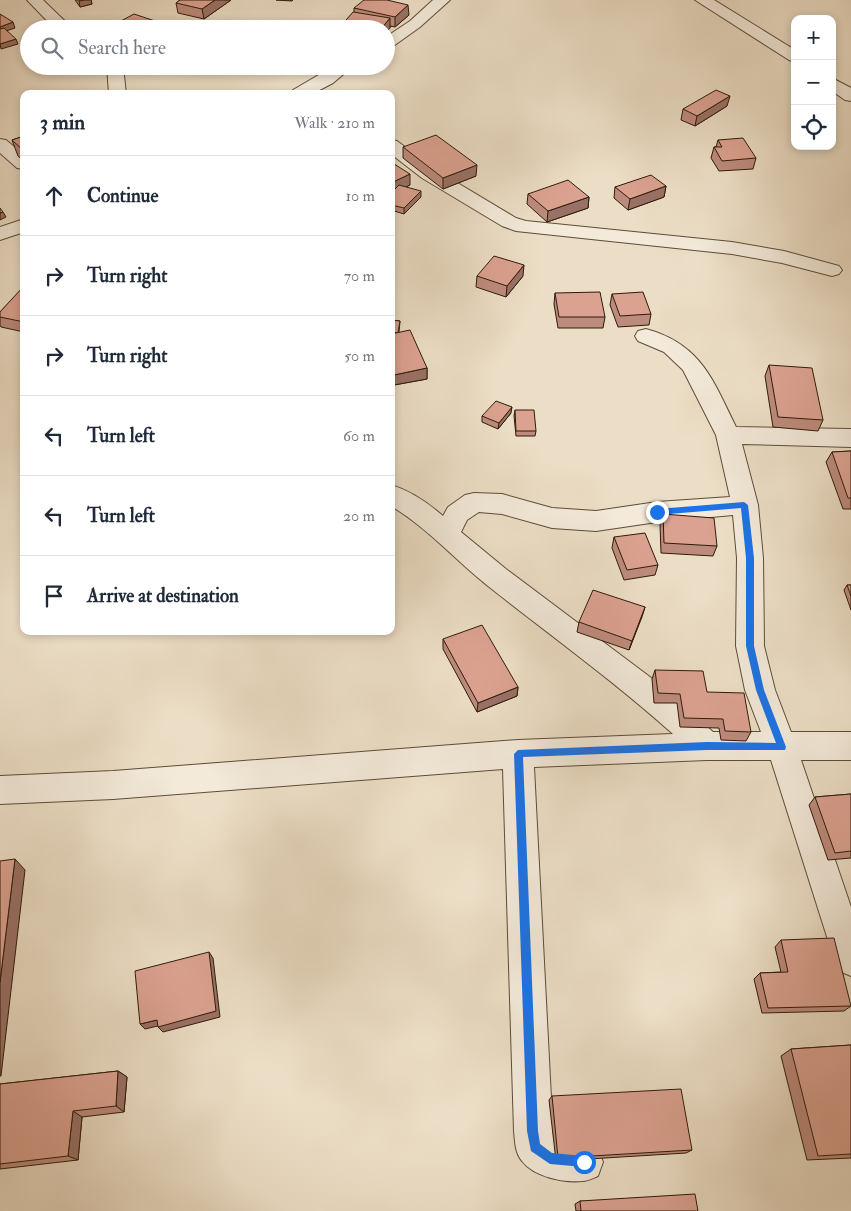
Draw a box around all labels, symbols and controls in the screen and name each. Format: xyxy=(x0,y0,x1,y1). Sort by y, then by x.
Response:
map controls xyxy=(791,15,836,150)
button: + xyxy=(791,15,836,60)
search box xyxy=(20,20,395,75)
icon: search xyxy=(38,34,66,62)
text: Search here xyxy=(78,36,166,60)
button: − xyxy=(791,60,836,105)
button: locate xyxy=(791,105,836,150)
text: 3 min xyxy=(40,109,85,136)
text: Walk · 210 m xyxy=(294,113,375,133)
icon: ahead xyxy=(40,182,68,210)
text: Continue xyxy=(87,184,158,208)
text: 10 m xyxy=(345,186,375,206)
icon: right xyxy=(40,262,68,290)
text: Turn right xyxy=(87,264,167,288)
text: 70 m xyxy=(344,266,375,286)
icon: right xyxy=(40,342,68,370)
text: Turn right xyxy=(87,344,167,368)
text: 50 m xyxy=(344,346,375,366)
icon: left xyxy=(40,422,68,450)
text: Turn left xyxy=(87,424,155,448)
text: 60 m xyxy=(343,426,375,446)
route end xyxy=(646,501,669,524)
icon: left xyxy=(40,502,68,530)
text: Turn left xyxy=(87,504,155,528)
text: 20 m xyxy=(343,506,375,526)
icon: arrive xyxy=(40,582,68,610)
text: Arrive at destination xyxy=(87,584,239,608)
route start xyxy=(573,1151,596,1174)

